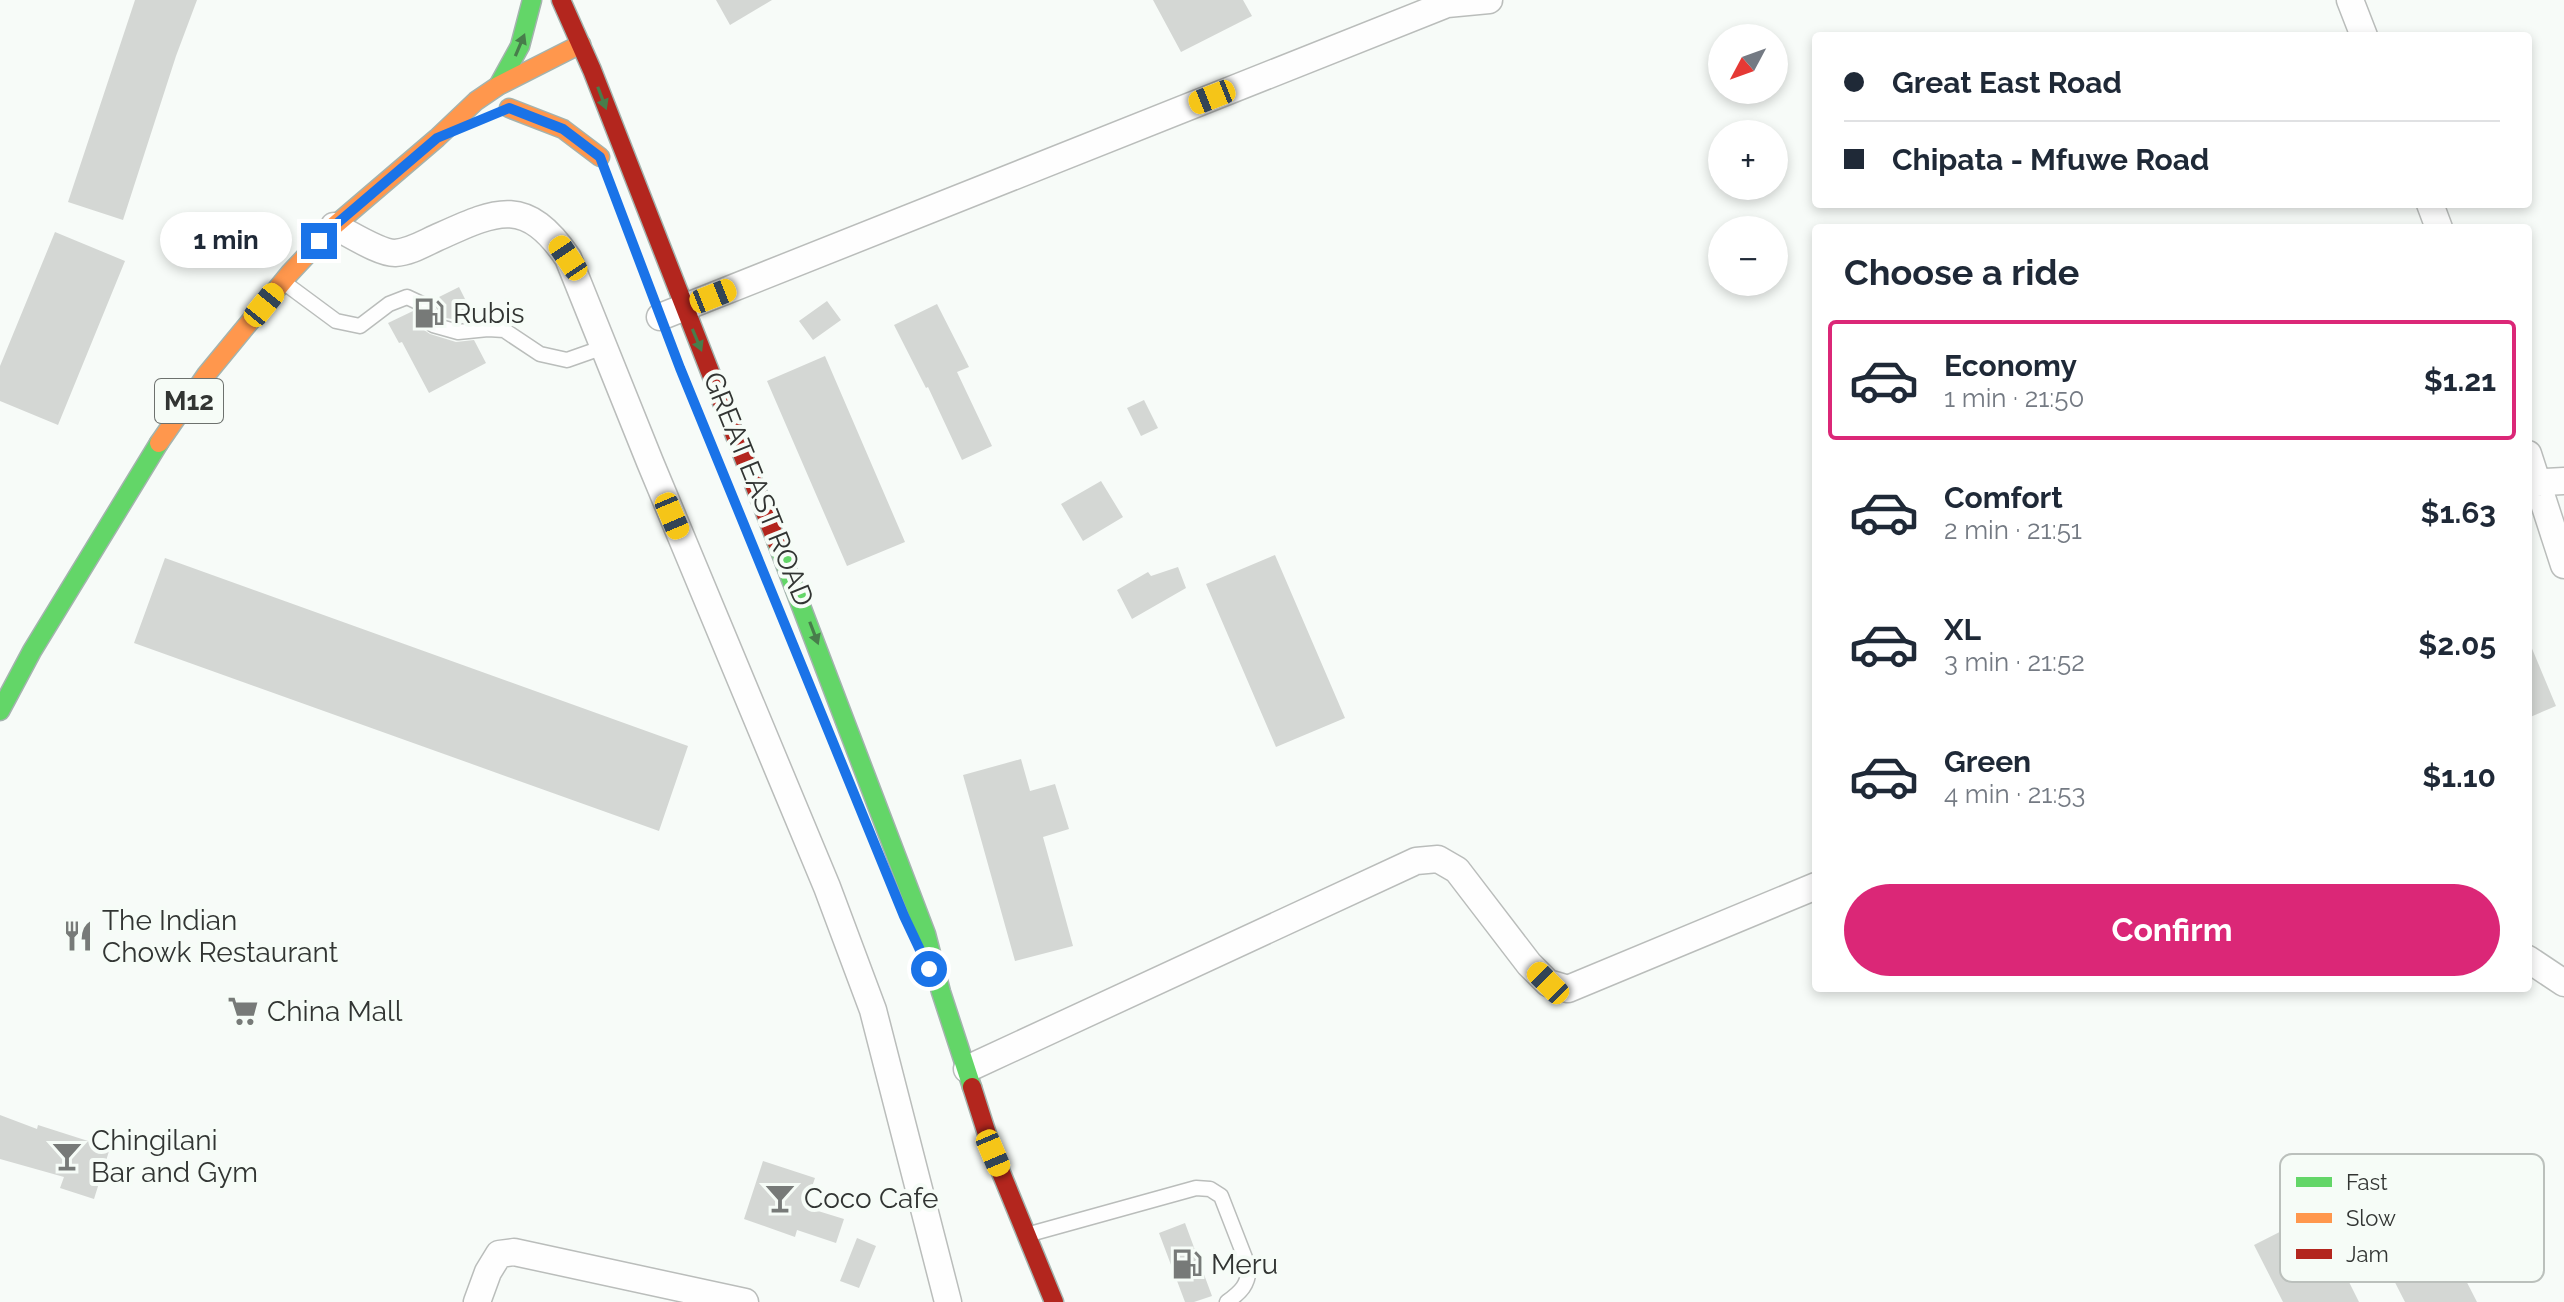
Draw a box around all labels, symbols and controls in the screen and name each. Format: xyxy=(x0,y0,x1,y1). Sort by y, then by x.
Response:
north arrow xyxy=(1708,24,1788,104)
map controls xyxy=(1708,24,1788,296)
one-way arrow xyxy=(513,33,526,56)
text: Great East Road xyxy=(1892,65,2122,100)
car xyxy=(1185,77,1239,117)
one-way arrow xyxy=(596,86,609,110)
button: + xyxy=(1708,120,1788,200)
text: Chipata - Mfuwe Road xyxy=(1892,142,2209,177)
callout: 1 min xyxy=(159,213,291,269)
button: − xyxy=(1708,216,1788,296)
route end xyxy=(301,223,337,259)
text: 1 min xyxy=(193,225,259,255)
car xyxy=(545,231,591,285)
text: Choose a ride xyxy=(1844,251,2079,293)
car xyxy=(686,276,740,316)
car xyxy=(240,279,288,331)
fuel station icon: Rubis xyxy=(412,296,446,330)
place label: Rubis xyxy=(453,297,525,330)
one-way arrow xyxy=(691,328,704,352)
icon: car xyxy=(1848,344,1920,416)
text: Economy xyxy=(1944,348,2077,383)
text: $1.21 xyxy=(2424,363,2496,398)
street label: GREAT EAST ROAD xyxy=(697,367,821,611)
road number: M12 xyxy=(155,379,223,423)
text: 1 min · 21:50 xyxy=(1944,383,2084,413)
icon: car xyxy=(1848,476,1920,548)
text: Comfort xyxy=(1944,480,2063,515)
car xyxy=(652,489,692,543)
text: $1.63 xyxy=(2421,495,2496,530)
text: 2 min · 21:51 xyxy=(1944,515,2082,545)
icon: car xyxy=(1848,608,1920,680)
text: XL xyxy=(1944,612,1981,647)
one-way arrow xyxy=(808,621,821,645)
text: $2.05 xyxy=(2418,627,2496,662)
text: 3 min · 21:52 xyxy=(1944,647,2085,677)
icon: car xyxy=(1848,740,1920,812)
text: Green xyxy=(1944,744,2031,779)
text: $1.10 xyxy=(2422,759,2496,794)
text: 4 min · 21:53 xyxy=(1944,779,2085,809)
button: Confirm xyxy=(1844,884,2500,976)
place label: The Indian Chowk Restaurant xyxy=(102,904,339,969)
restaurant icon: The Indian Chowk Restaurant xyxy=(61,919,95,953)
route start xyxy=(911,951,947,987)
car xyxy=(1523,958,1573,1008)
supermarket icon: China Mall xyxy=(226,994,260,1028)
place label: China Mall xyxy=(267,995,403,1028)
place label: Chingilani Bar and Gym xyxy=(91,1124,258,1189)
car xyxy=(973,1126,1013,1180)
bar icon: Chingilani Bar and Gym xyxy=(50,1139,84,1173)
legend xyxy=(2280,1154,2544,1282)
text: Fast xyxy=(2346,1169,2388,1195)
bar icon: Coco Cafe xyxy=(763,1181,797,1215)
place label: Coco Cafe xyxy=(804,1182,938,1215)
text: Slow xyxy=(2346,1205,2396,1231)
text: Jam xyxy=(2346,1241,2389,1267)
fuel station icon: Meru xyxy=(1170,1247,1204,1281)
place label: Meru xyxy=(1211,1248,1278,1281)

